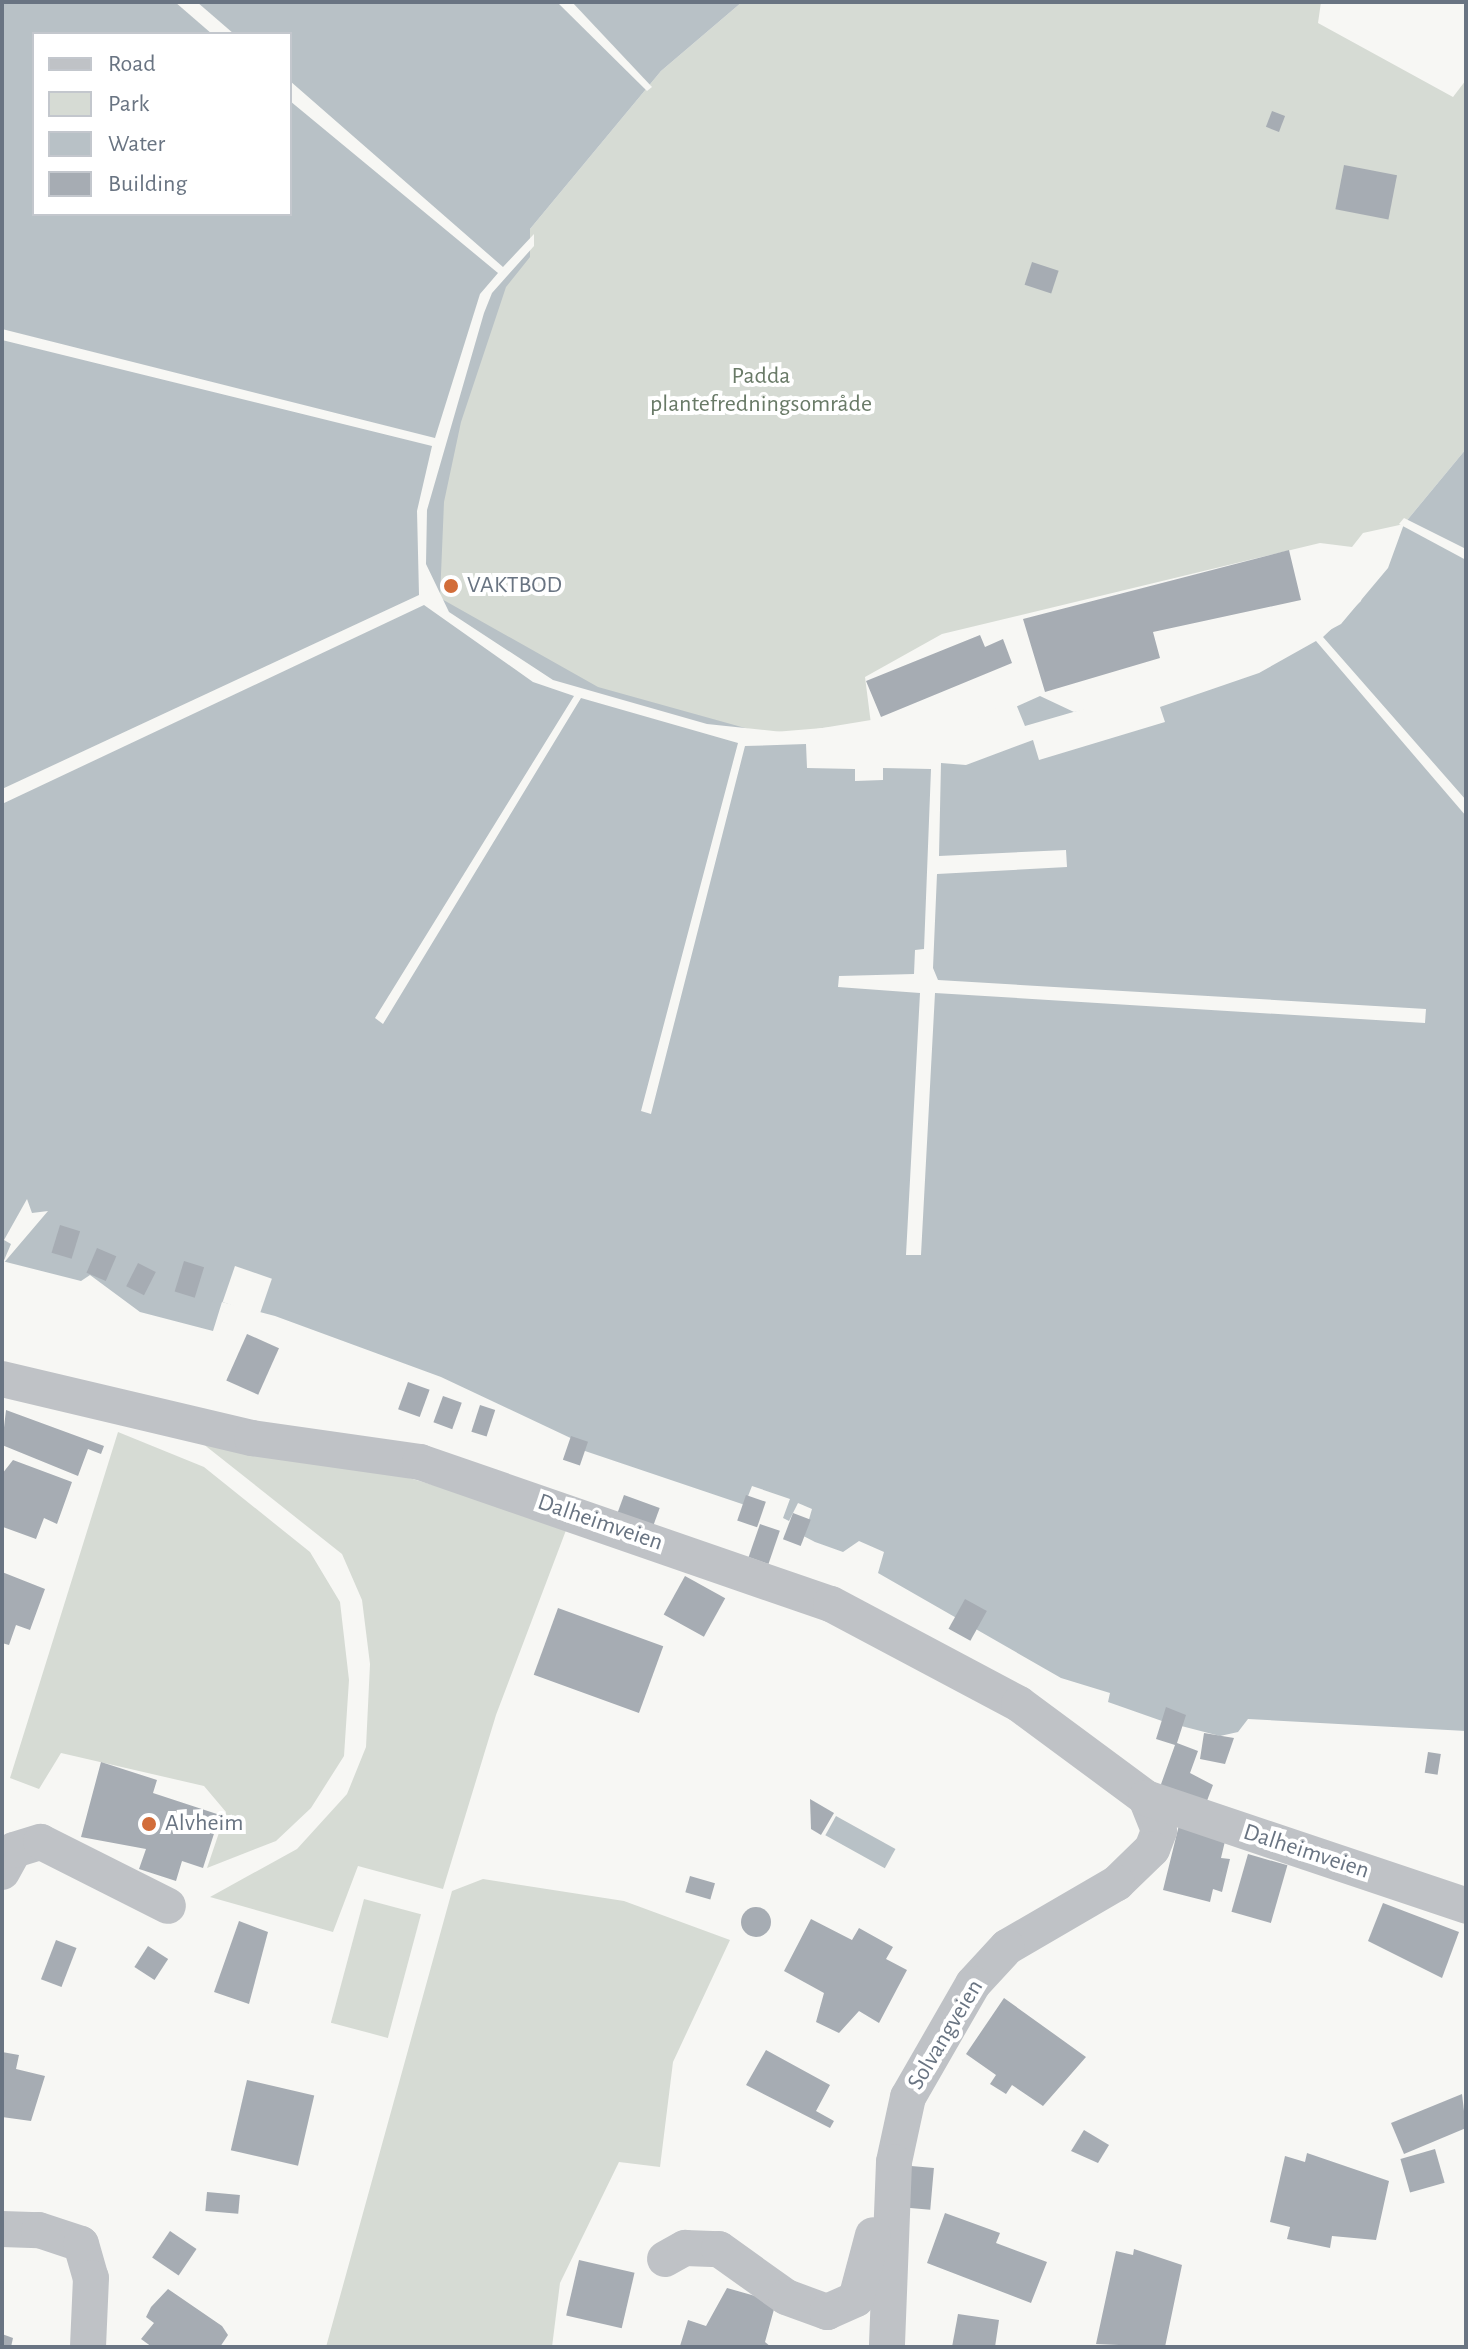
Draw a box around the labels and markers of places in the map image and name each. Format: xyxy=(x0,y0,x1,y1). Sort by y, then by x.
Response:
place label: VAKTBOD xyxy=(467,572,562,600)
marker: VAKTBOD xyxy=(442,577,460,595)
place label: Alvheim xyxy=(165,1810,243,1838)
marker: Alvheim xyxy=(140,1815,158,1833)

